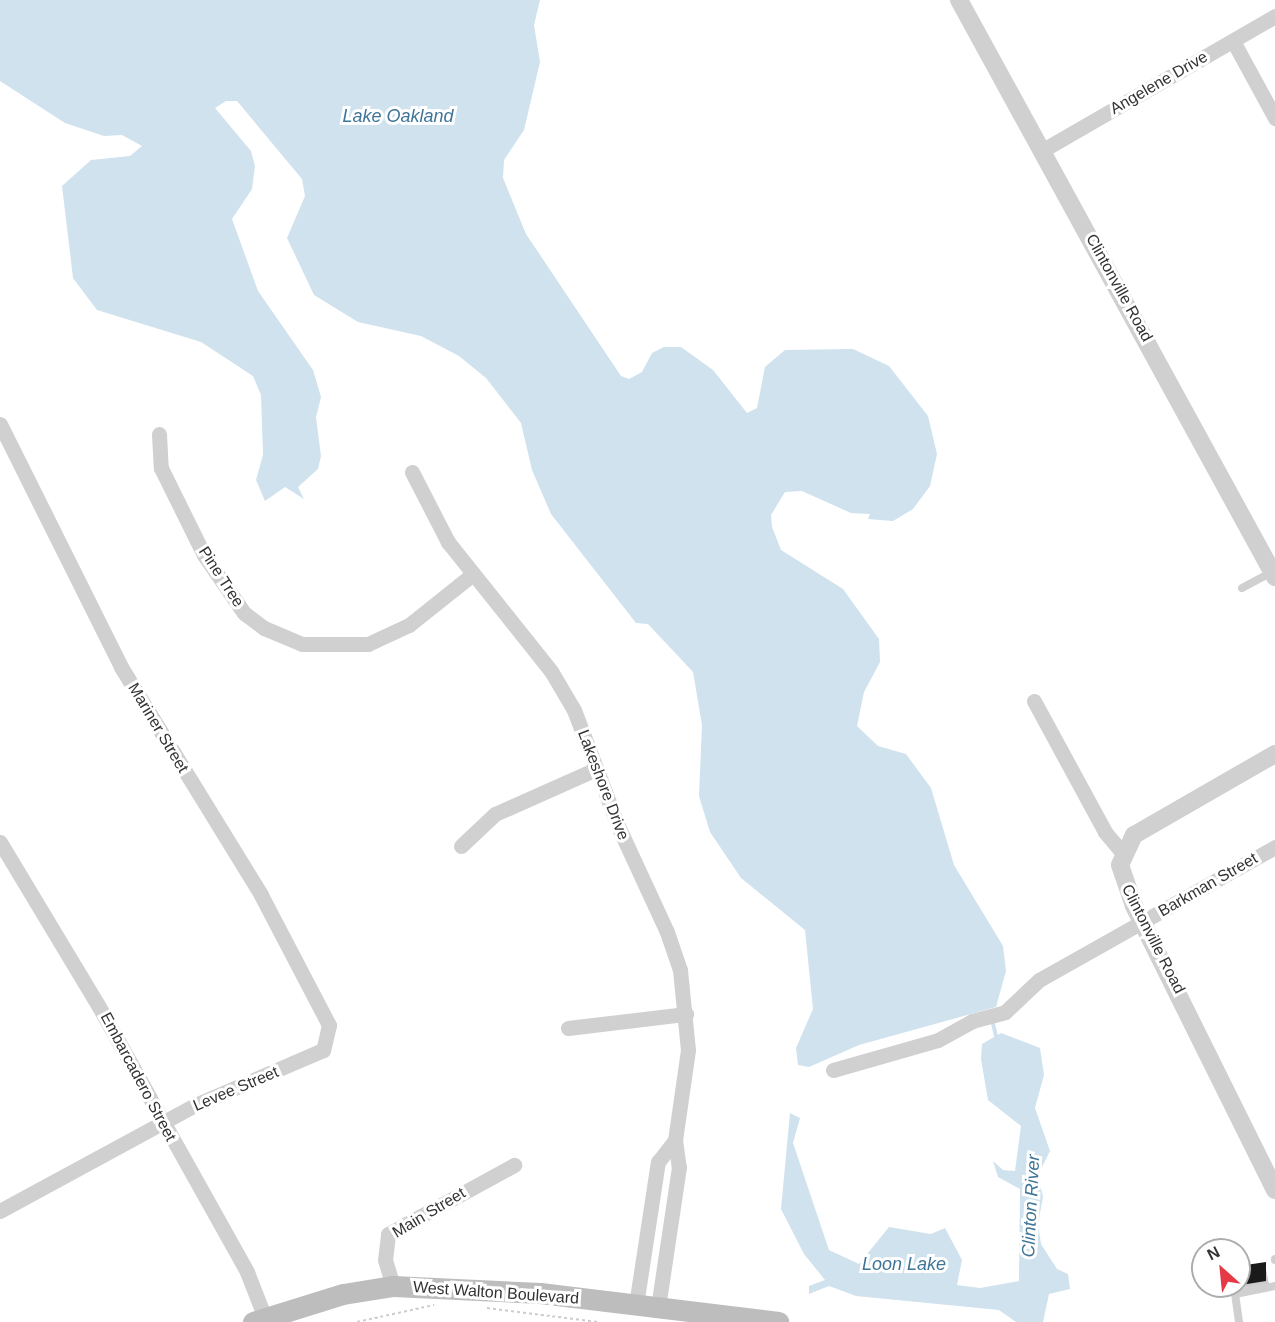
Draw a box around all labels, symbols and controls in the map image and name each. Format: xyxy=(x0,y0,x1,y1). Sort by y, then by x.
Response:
street label: Angelene Drive xyxy=(1107,47,1211,119)
water label: Lake Oakland xyxy=(342,105,454,127)
street label: Clintonville Road xyxy=(1081,231,1157,345)
street label: Pine Tree xyxy=(194,543,248,611)
street label: Mariner Street xyxy=(124,680,192,776)
street label: Lakeshore Drive xyxy=(573,727,633,843)
street label: Barkman Street xyxy=(1155,849,1261,921)
street label: Clintonville Road xyxy=(1117,881,1189,997)
street label: Embarcadero Street xyxy=(96,1009,180,1145)
street label: Levee Street xyxy=(190,1062,282,1116)
water label: Clinton River xyxy=(1018,1154,1044,1258)
street label: Main Street xyxy=(389,1184,469,1242)
north arrow xyxy=(1191,1238,1251,1298)
text: N xyxy=(1204,1243,1223,1263)
water label: Loon Lake xyxy=(862,1253,946,1275)
street label: West Walton Boulevard xyxy=(412,1278,580,1308)

